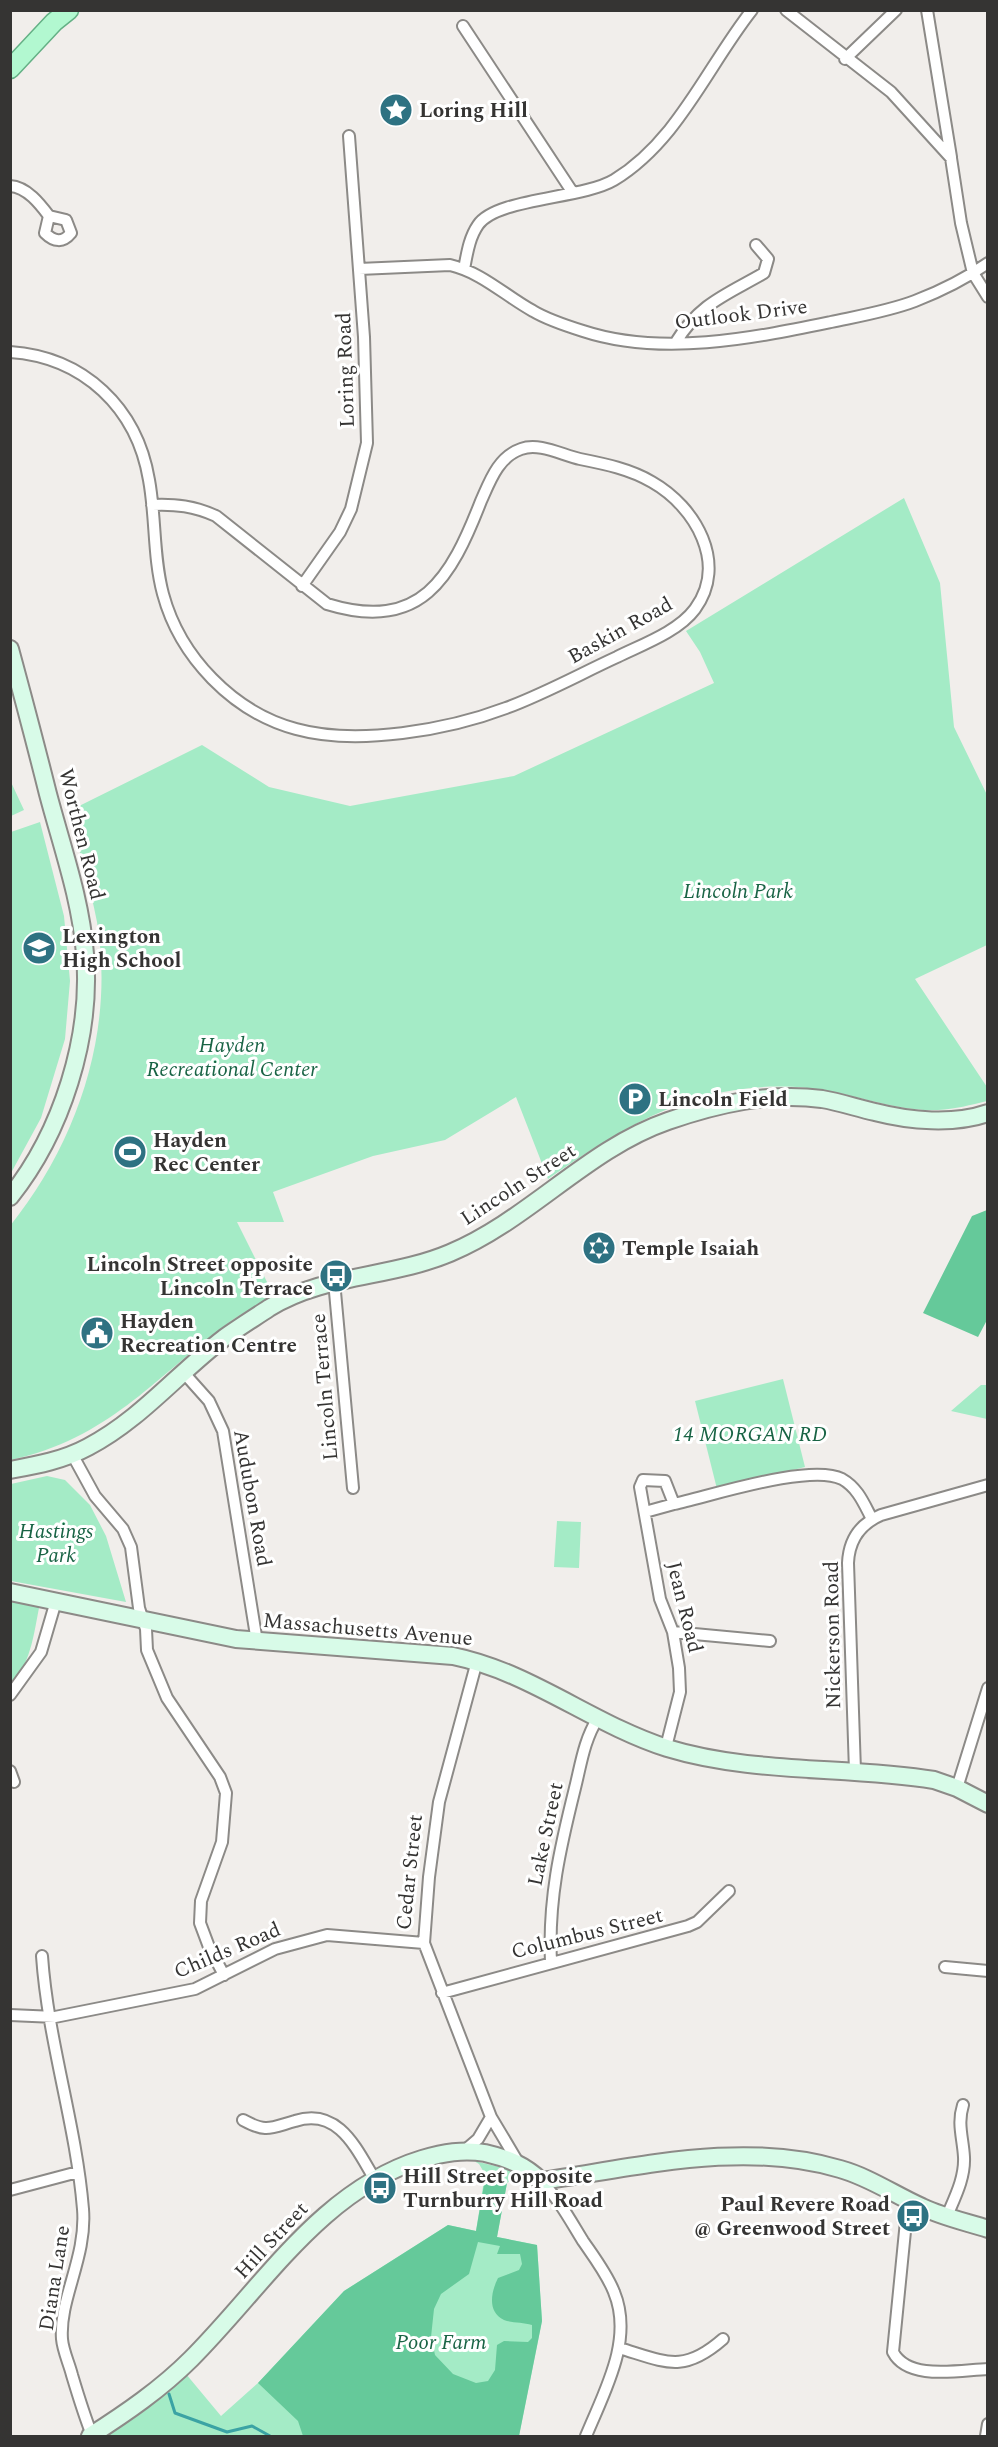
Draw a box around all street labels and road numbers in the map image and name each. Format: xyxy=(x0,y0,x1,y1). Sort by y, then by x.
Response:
street label: Outlook Drive xyxy=(673,291,809,339)
street label: Loring Road xyxy=(328,312,364,428)
street label: Baskin Road xyxy=(562,589,679,673)
street label: Worthen Road xyxy=(49,765,113,903)
street label: Lincoln Street xyxy=(454,1135,583,1234)
street label: Lincoln Terrace xyxy=(303,1312,347,1462)
street label: Audubon Road xyxy=(224,1427,280,1569)
street label: Jean Road xyxy=(657,1558,711,1656)
street label: Nickerson Road xyxy=(816,1560,850,1709)
street label: Massachusetts Avenue xyxy=(262,1605,474,1655)
street label: Lake Street xyxy=(519,1779,573,1889)
street label: Cedar Street xyxy=(388,1813,432,1932)
street label: Columbus Street xyxy=(508,1900,666,1968)
street label: Childs Road xyxy=(169,1914,286,1988)
street label: Hill Street xyxy=(227,2195,316,2287)
street label: Diana Lane xyxy=(31,2223,79,2333)

